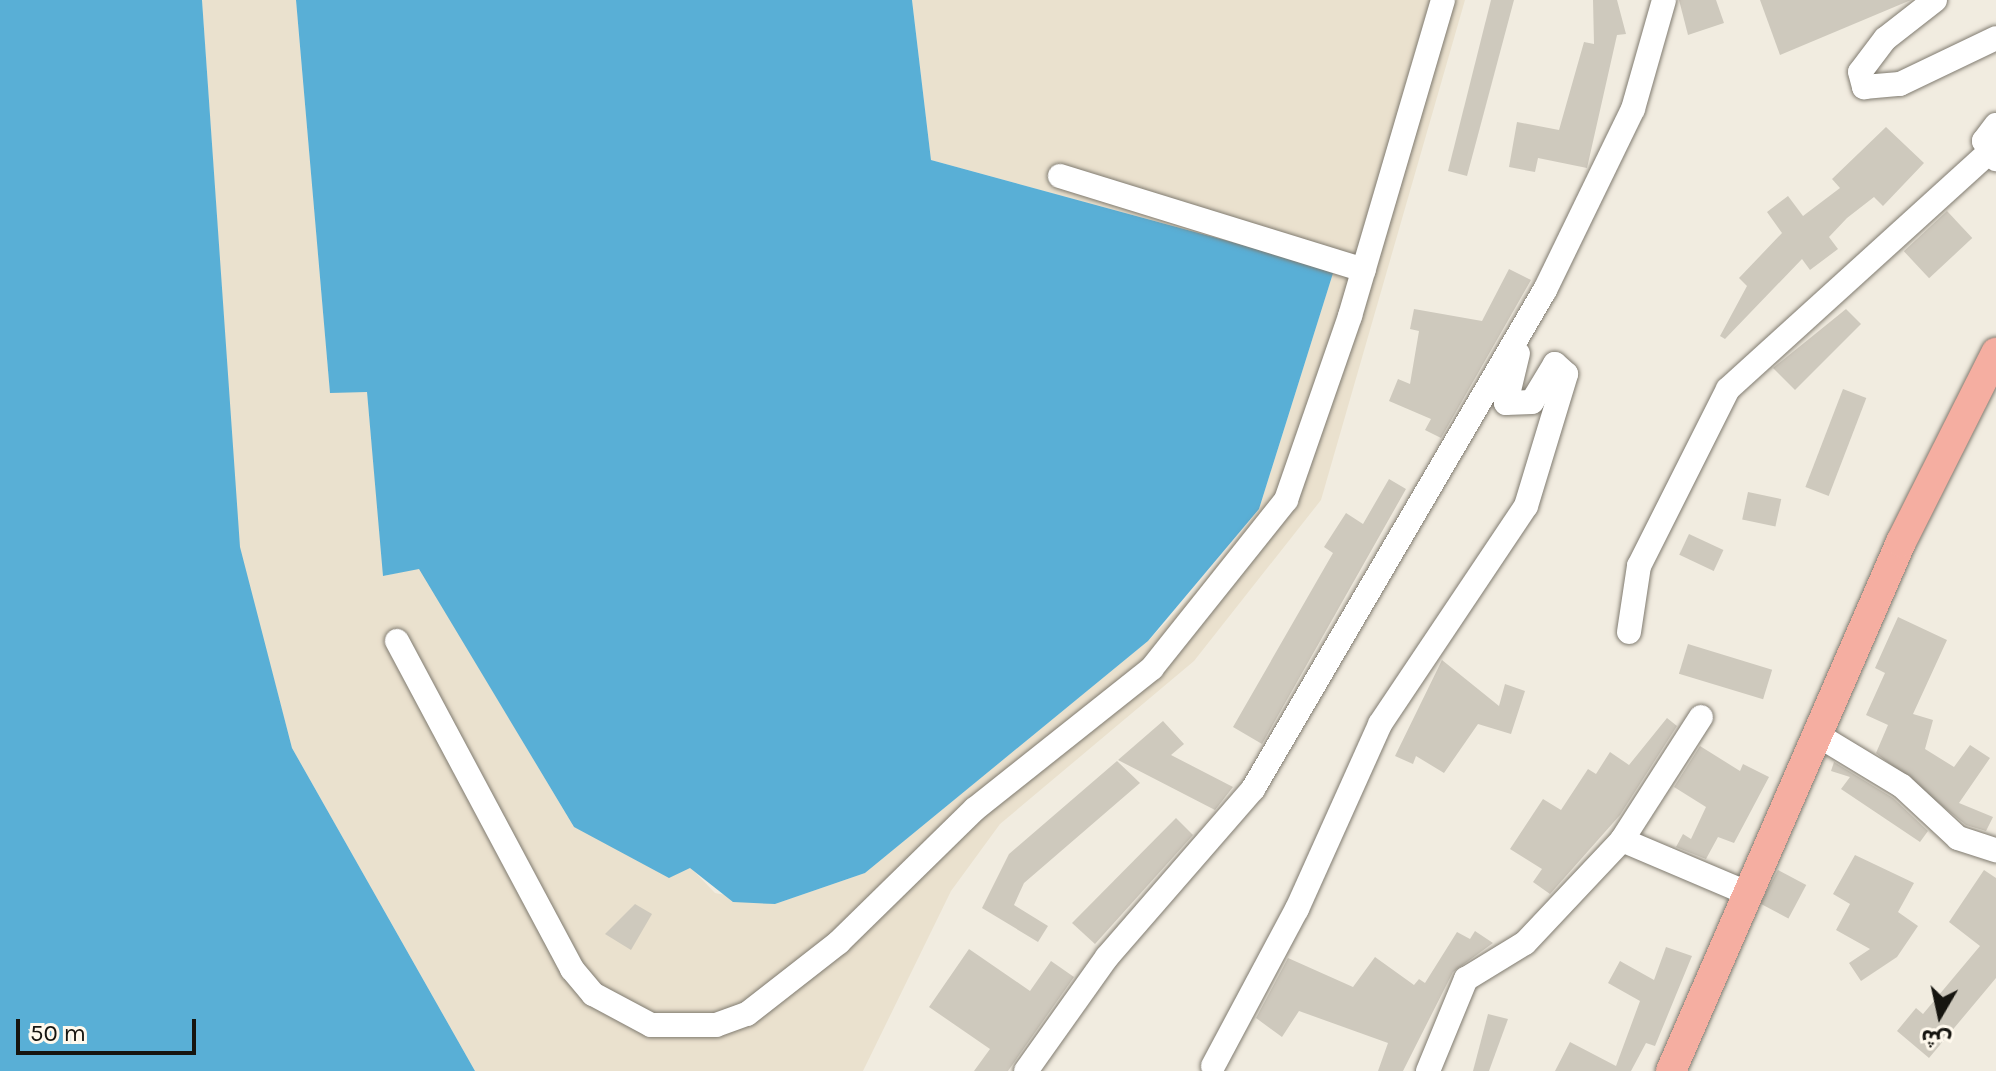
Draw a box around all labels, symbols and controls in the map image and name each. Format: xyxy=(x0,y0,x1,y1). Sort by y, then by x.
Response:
north arrow xyxy=(1900,975,1980,1055)
scale bar xyxy=(20,1003,200,1053)
text: 50 m xyxy=(30,1019,86,1047)
text: ش xyxy=(1919,1024,1953,1054)

